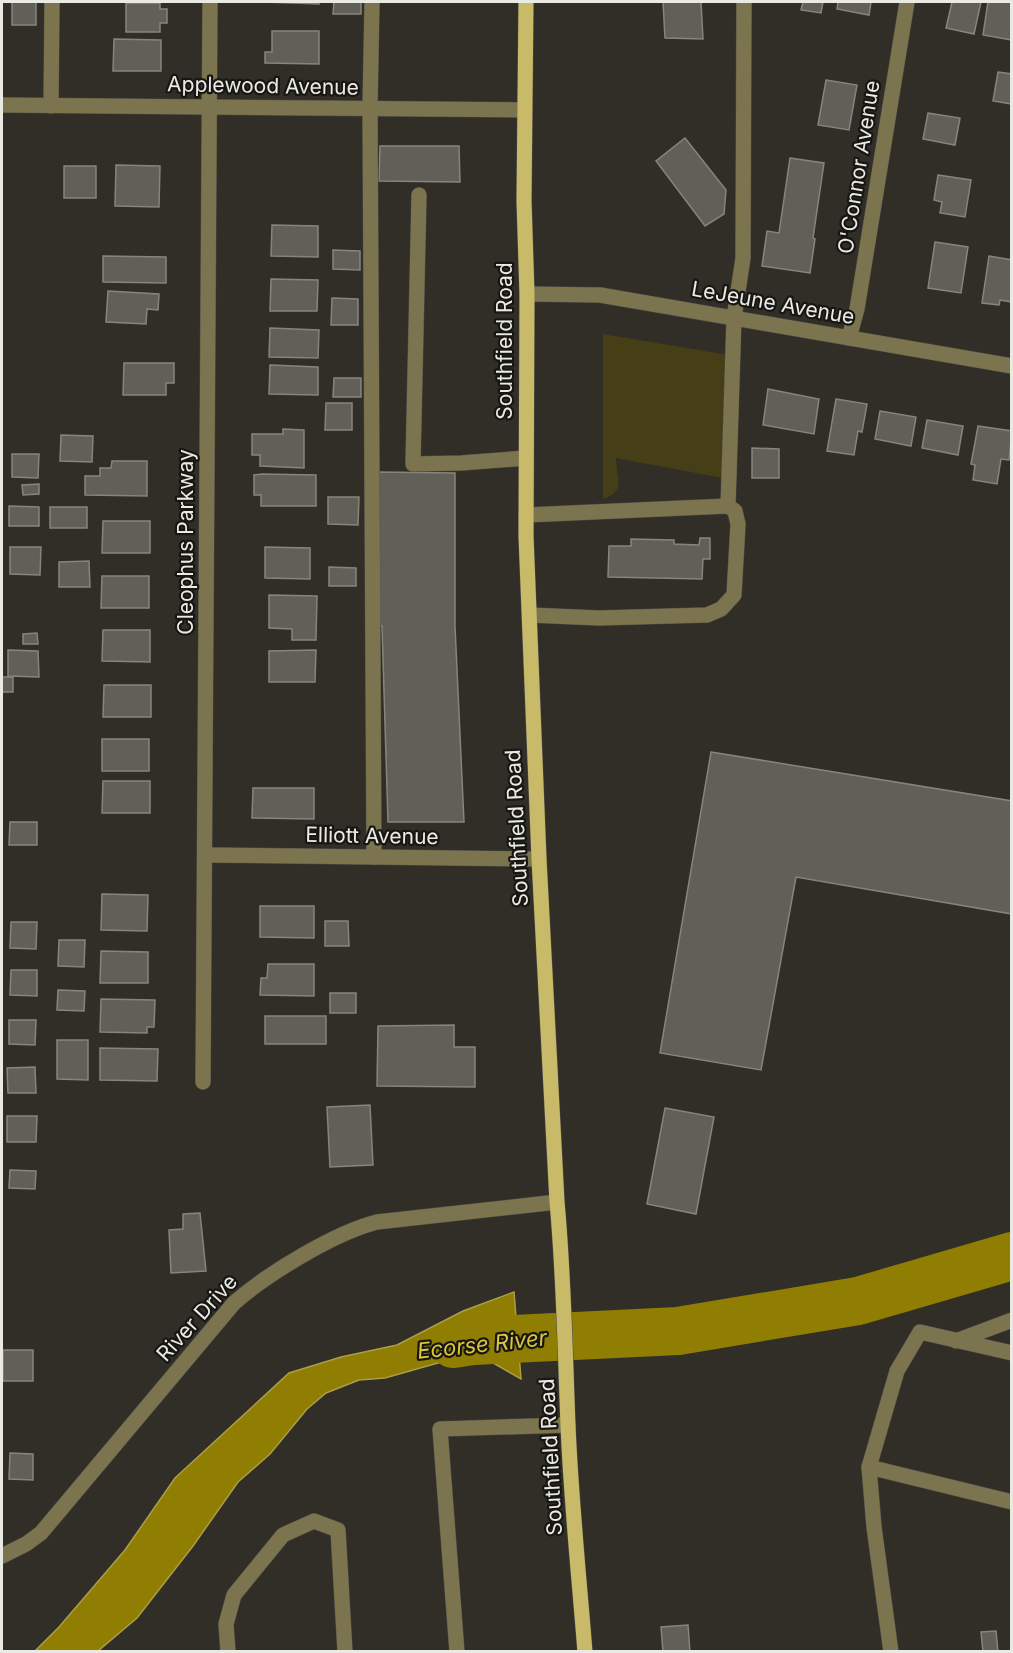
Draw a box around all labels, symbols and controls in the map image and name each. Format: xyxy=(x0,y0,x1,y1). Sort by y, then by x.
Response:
street label: Applewood Avenue xyxy=(167,71,359,100)
street label: O'Connor Avenue xyxy=(832,78,885,255)
street label: Southfield Road xyxy=(492,262,517,420)
street label: LeJeune Avenue xyxy=(690,276,857,329)
street label: Cleophus Parkway xyxy=(173,449,198,635)
street label: Southfield Road xyxy=(500,749,533,907)
street label: Elliott Avenue xyxy=(305,822,439,849)
street label: River Drive xyxy=(151,1269,242,1366)
water label: Ecorse River xyxy=(416,1324,549,1364)
street label: Southfield Road xyxy=(534,1378,567,1536)

